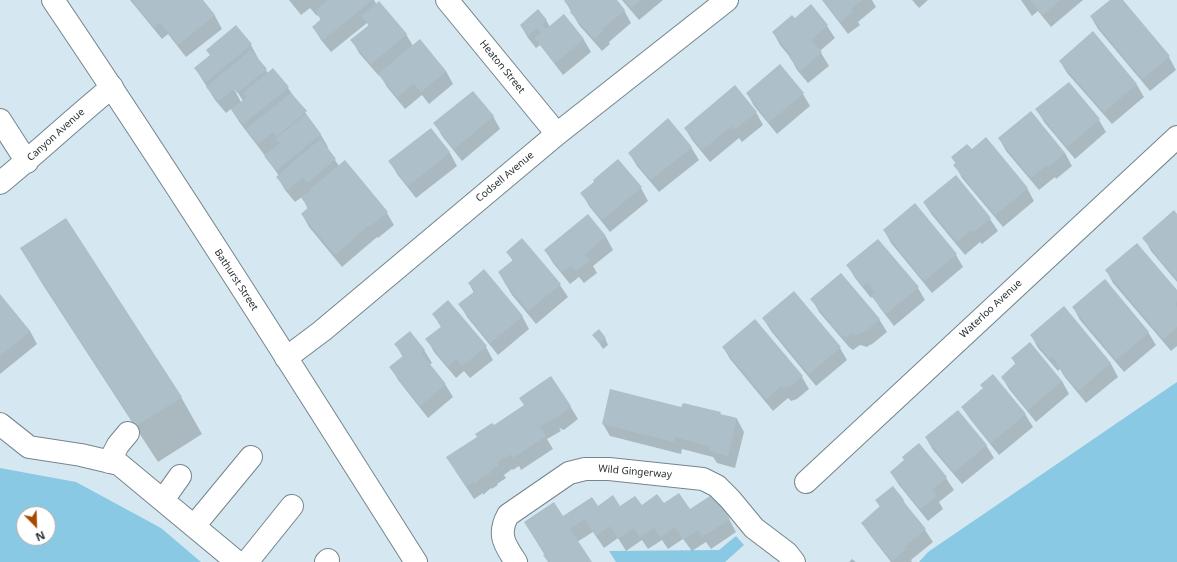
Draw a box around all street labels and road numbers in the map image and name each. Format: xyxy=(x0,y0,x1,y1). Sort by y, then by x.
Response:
street label: Heaton Street xyxy=(477,38,527,96)
street label: Canyon Avenue xyxy=(25,106,87,164)
street label: Codsell Avenue xyxy=(474,149,536,205)
street label: Bathurst Street xyxy=(212,247,260,313)
street label: Waterloo Avenue xyxy=(957,277,1025,341)
street label: Wild Gingerway xyxy=(598,463,672,481)

